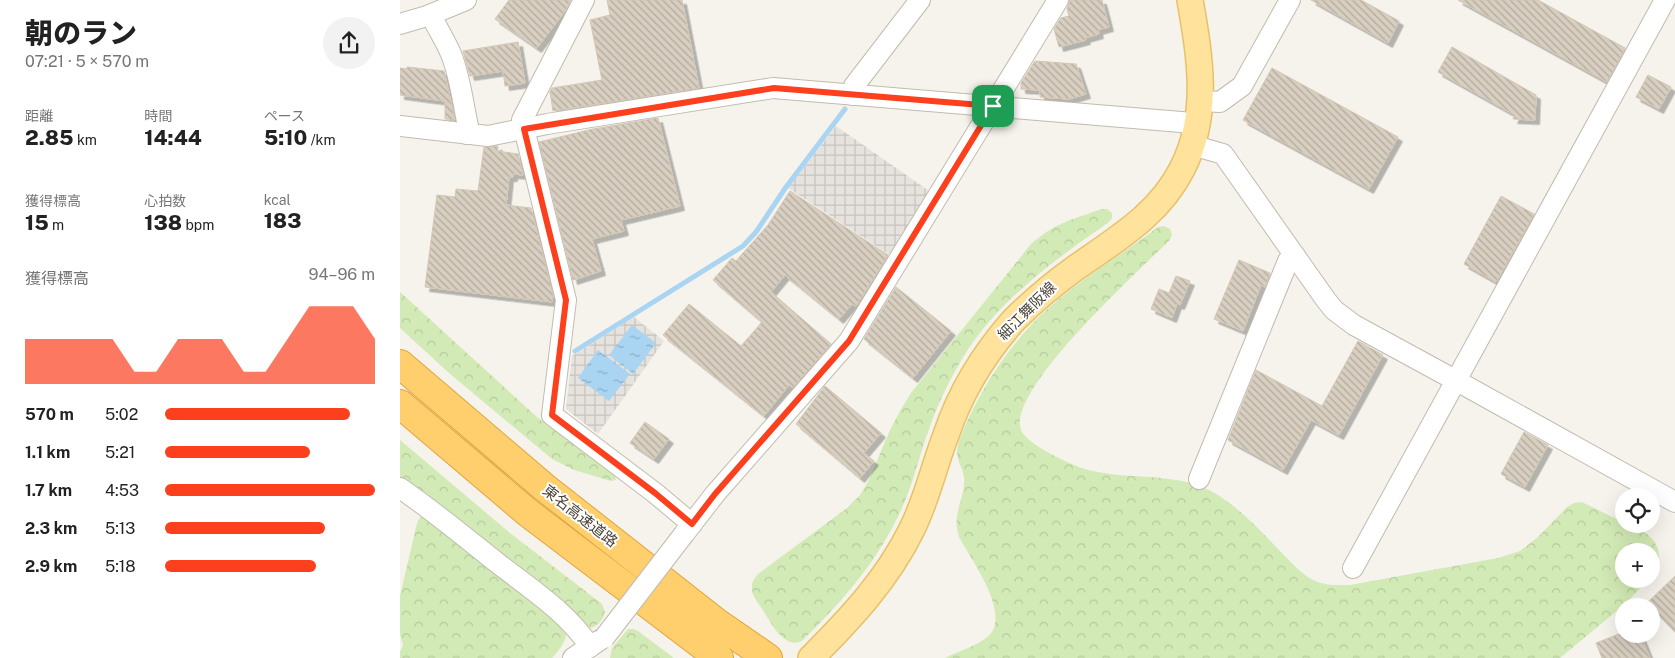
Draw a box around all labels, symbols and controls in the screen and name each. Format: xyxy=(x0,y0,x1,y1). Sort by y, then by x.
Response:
text: 朝のラン xyxy=(25,16,137,49)
button: share xyxy=(323,17,375,69)
text: 07:21 · 5 × 570 m xyxy=(25,52,149,71)
pin xyxy=(972,85,1014,127)
icon: arrive xyxy=(979,92,1007,120)
text: 距離 xyxy=(25,108,53,124)
text: 時間 xyxy=(144,108,172,124)
text: ペース xyxy=(264,108,305,124)
text: 2.85 xyxy=(25,125,74,150)
text: 14:44 xyxy=(144,125,202,150)
text: 5:10 xyxy=(264,125,307,150)
text: km xyxy=(74,132,97,148)
text: /km xyxy=(307,132,336,148)
text: kcal xyxy=(264,192,291,208)
text: 獲得標高 xyxy=(25,193,81,209)
text: 心拍数 xyxy=(144,193,186,209)
text: 183 xyxy=(264,208,301,233)
text: 15 xyxy=(25,210,49,235)
text: 138 xyxy=(144,210,182,235)
text: m xyxy=(49,217,64,233)
text: bpm xyxy=(182,217,214,233)
text: 94–96 m xyxy=(309,265,375,284)
text: 獲得標高 xyxy=(25,269,89,288)
street label: 細江舞阪線 xyxy=(994,278,1059,343)
text: 570 m xyxy=(25,405,74,424)
text: 5:02 xyxy=(105,405,138,424)
text: 1.1 km xyxy=(25,443,70,462)
text: 5:21 xyxy=(105,443,135,462)
text: 1.7 km xyxy=(25,481,72,500)
text: 4:53 xyxy=(105,481,139,500)
street label: 東名高速道路 xyxy=(540,481,621,550)
map controls xyxy=(1615,488,1660,643)
button: locate xyxy=(1615,488,1660,533)
text: 2.3 km xyxy=(25,519,77,538)
text: 5:13 xyxy=(105,519,135,538)
button: + xyxy=(1615,543,1660,588)
text: 2.9 km xyxy=(25,557,77,576)
text: 5:18 xyxy=(105,557,136,576)
button: − xyxy=(1615,598,1660,643)

